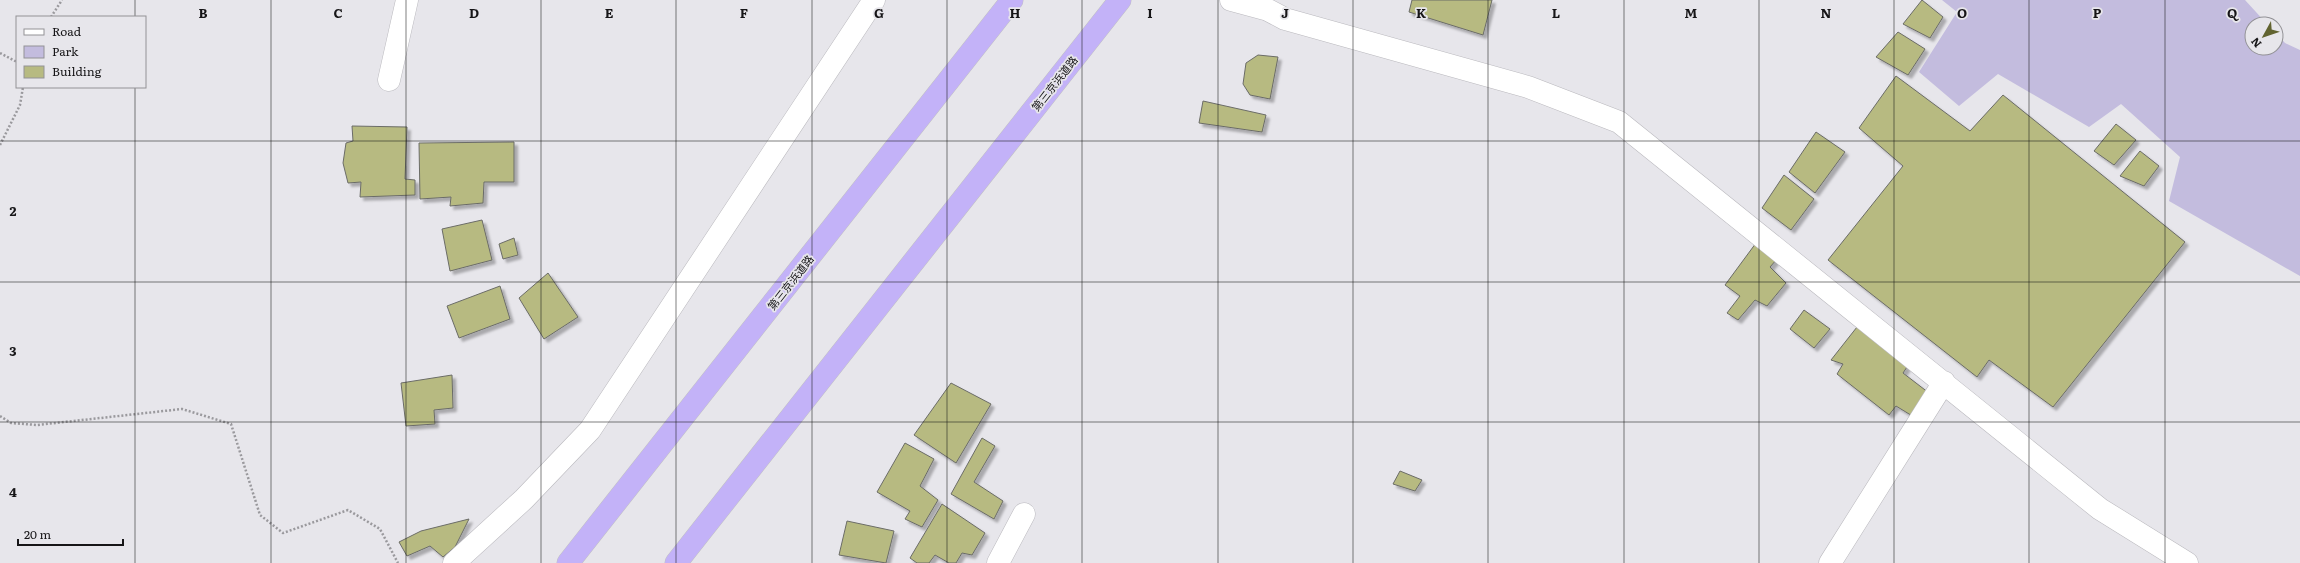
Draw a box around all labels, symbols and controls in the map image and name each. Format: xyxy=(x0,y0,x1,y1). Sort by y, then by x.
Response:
text: B xyxy=(199,3,208,22)
text: C xyxy=(333,3,343,22)
text: D xyxy=(469,3,479,22)
text: E xyxy=(605,3,614,22)
text: F xyxy=(740,3,748,22)
text: G xyxy=(874,3,884,22)
text: H xyxy=(1010,3,1021,22)
text: I xyxy=(1147,3,1153,22)
text: J xyxy=(1281,3,1289,22)
text: K xyxy=(1416,3,1427,22)
text: L xyxy=(1552,3,1560,22)
text: M xyxy=(1685,3,1698,22)
text: N xyxy=(1821,3,1832,22)
text: O xyxy=(1957,3,1967,22)
text: P xyxy=(2093,3,2102,22)
text: Q xyxy=(2227,3,2239,22)
legend xyxy=(16,16,146,88)
north arrow xyxy=(2244,16,2284,56)
text: Road xyxy=(52,22,82,40)
text: N xyxy=(2246,34,2265,52)
text: Park xyxy=(52,42,79,60)
street label: 第三京浜道路 xyxy=(1027,52,1081,114)
text: Building xyxy=(52,62,102,80)
text: 2 xyxy=(10,201,17,220)
street label: 第三京浜道路 xyxy=(763,251,817,313)
text: 3 xyxy=(9,341,17,360)
text: 4 xyxy=(9,482,17,501)
scale bar xyxy=(18,521,123,547)
text: 20 m xyxy=(24,525,51,543)

